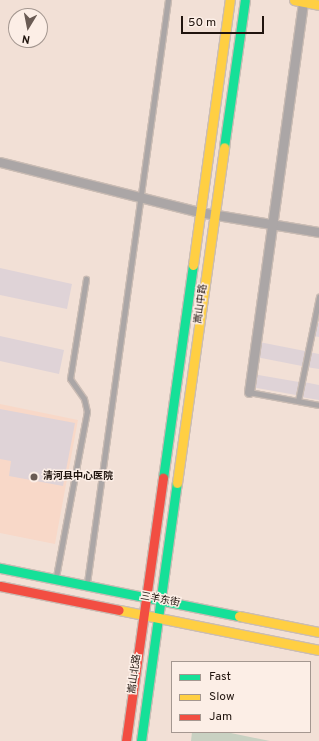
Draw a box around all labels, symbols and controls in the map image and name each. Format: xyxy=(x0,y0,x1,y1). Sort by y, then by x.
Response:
north arrow xyxy=(8,8,48,48)
scale bar xyxy=(183,8,266,34)
text: 50 m xyxy=(188,15,216,31)
text: N xyxy=(21,31,31,46)
street label: 嵩山中路 xyxy=(192,283,210,325)
marker: 清河县中心医院 xyxy=(28,471,40,483)
place label: 清河县中心医院 xyxy=(43,471,113,483)
street label: 三羊东街 xyxy=(139,590,181,610)
street label: 嵩山北路 xyxy=(126,653,144,695)
legend xyxy=(171,661,311,733)
text: Fast xyxy=(209,669,231,685)
text: Slow xyxy=(209,689,235,705)
text: Jam xyxy=(209,709,232,725)

